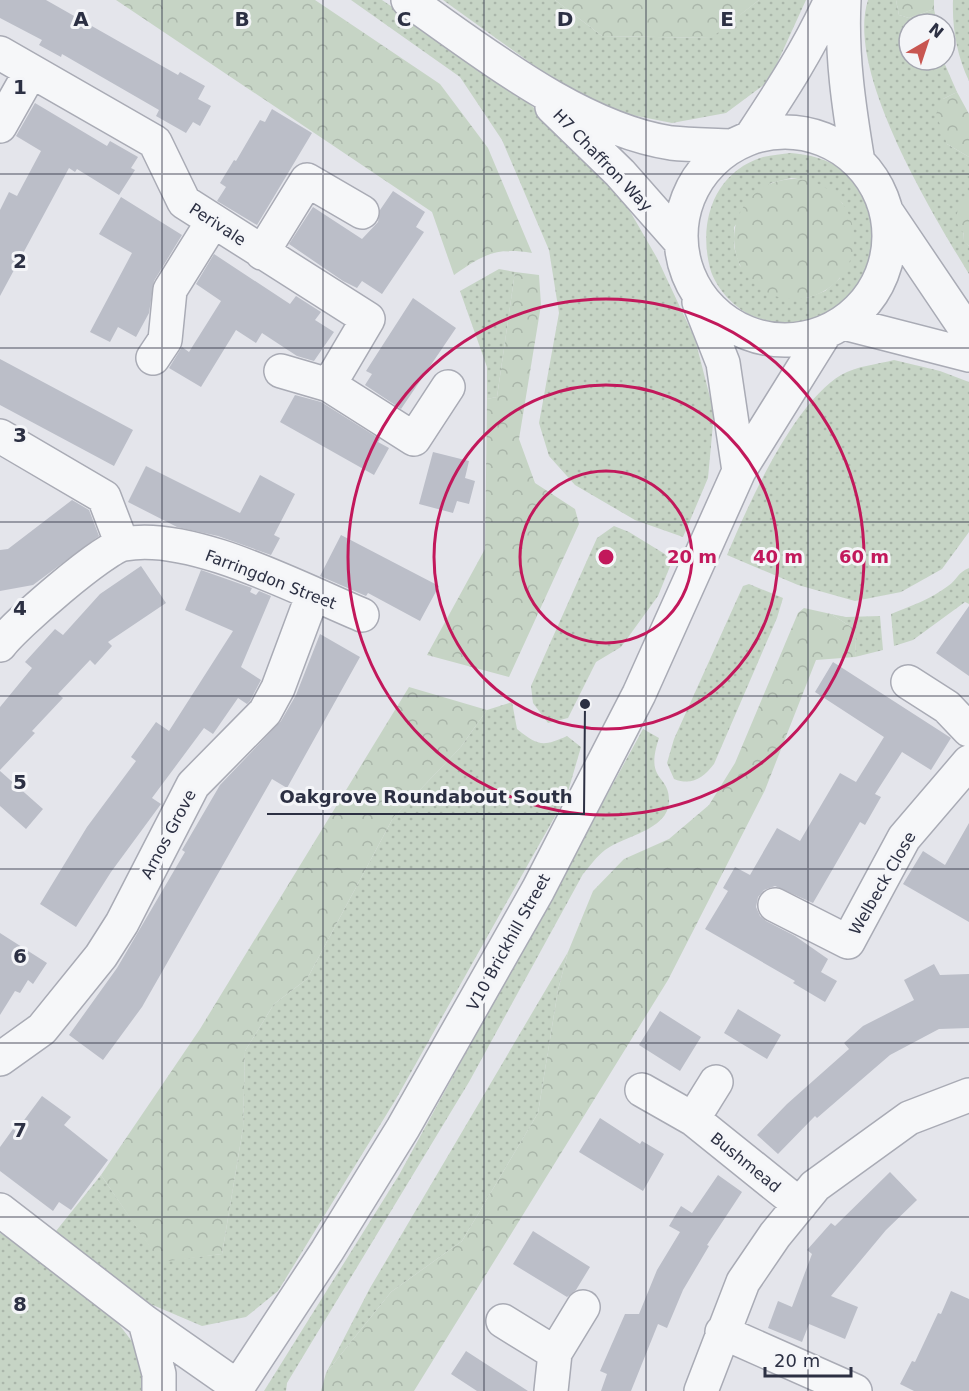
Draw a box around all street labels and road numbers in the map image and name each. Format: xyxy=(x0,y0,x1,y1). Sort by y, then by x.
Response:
street label: H7 Chaffron Way xyxy=(549,105,656,215)
street label: Perivale xyxy=(186,199,250,250)
street label: Farringdon Street xyxy=(203,546,339,613)
street label: Arnos Grove xyxy=(137,786,200,882)
street label: Welbeck Close xyxy=(845,828,920,938)
street label: V10 Brickhill Street xyxy=(463,870,554,1014)
street label: Bushmead xyxy=(707,1128,785,1197)

